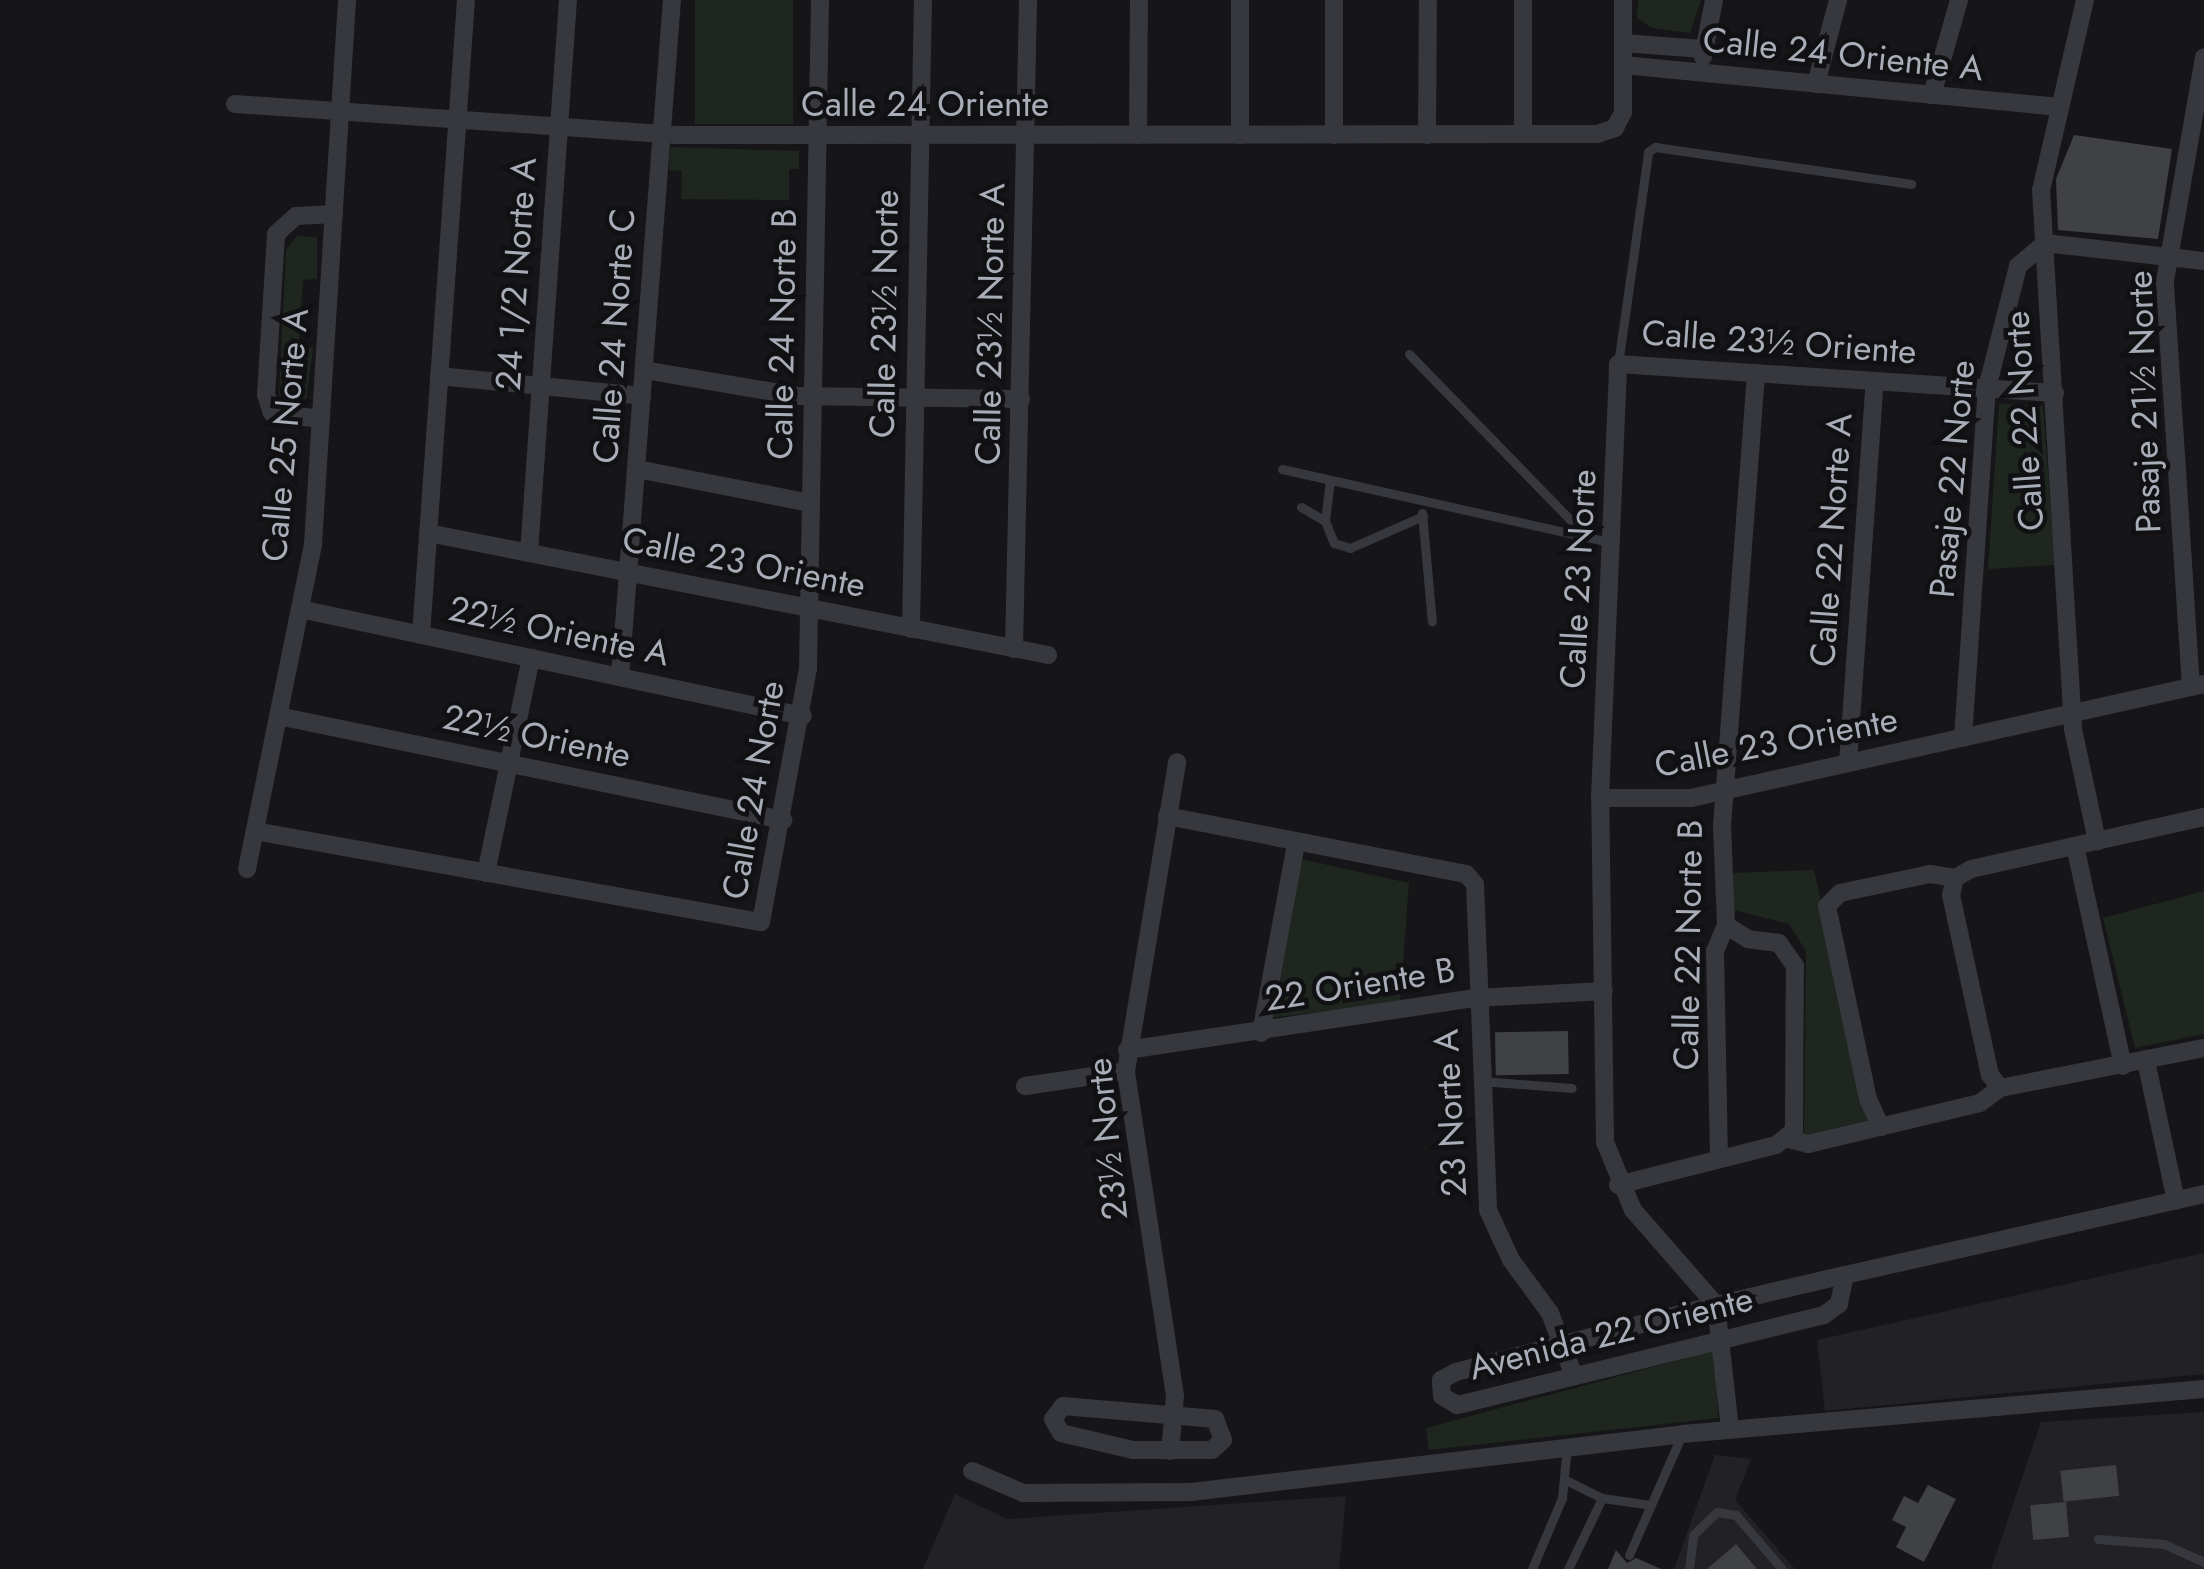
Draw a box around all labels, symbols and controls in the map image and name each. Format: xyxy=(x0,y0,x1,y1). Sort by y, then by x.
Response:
street label: Calle 24 Oriente A xyxy=(1701,18,1985,90)
street label: Calle 24 Oriente xyxy=(801,83,1049,125)
street label: 24 1/2 Norte A xyxy=(487,156,545,392)
street label: Calle 23½ Norte A xyxy=(967,183,1013,465)
street label: Calle 23½ Norte xyxy=(861,190,907,438)
street label: Calle 24 Norte C xyxy=(584,207,644,465)
street label: Calle 24 Norte B xyxy=(759,208,805,460)
street label: Pasaje 21½ Norte xyxy=(2118,270,2170,534)
street label: Calle 25 Norte A xyxy=(253,307,317,563)
street label: Calle 22 Norte xyxy=(1995,310,2053,532)
street label: Calle 23½ Oriente xyxy=(1640,311,1918,373)
street label: Pasaje 22 Norte xyxy=(1921,359,1983,599)
street label: Calle 22 Norte A xyxy=(1801,412,1861,668)
street label: Calle 23 Norte xyxy=(1551,468,1605,690)
street label: Calle 23 Oriente xyxy=(619,518,869,606)
street label: 22½ Oriente A xyxy=(445,587,673,675)
street label: Calle 24 Norte xyxy=(713,678,793,902)
street label: 22½ Oriente xyxy=(439,696,635,776)
street label: Calle 23 Oriente xyxy=(1651,698,1901,786)
street label: Calle 22 Norte B xyxy=(1665,819,1711,1071)
street label: 22 Oriente B xyxy=(1262,948,1458,1020)
street label: 23 Norte A xyxy=(1425,1028,1475,1198)
street label: 23½ Norte xyxy=(1078,1056,1136,1222)
street label: Avenida 22 Oriente xyxy=(1465,1277,1757,1389)

